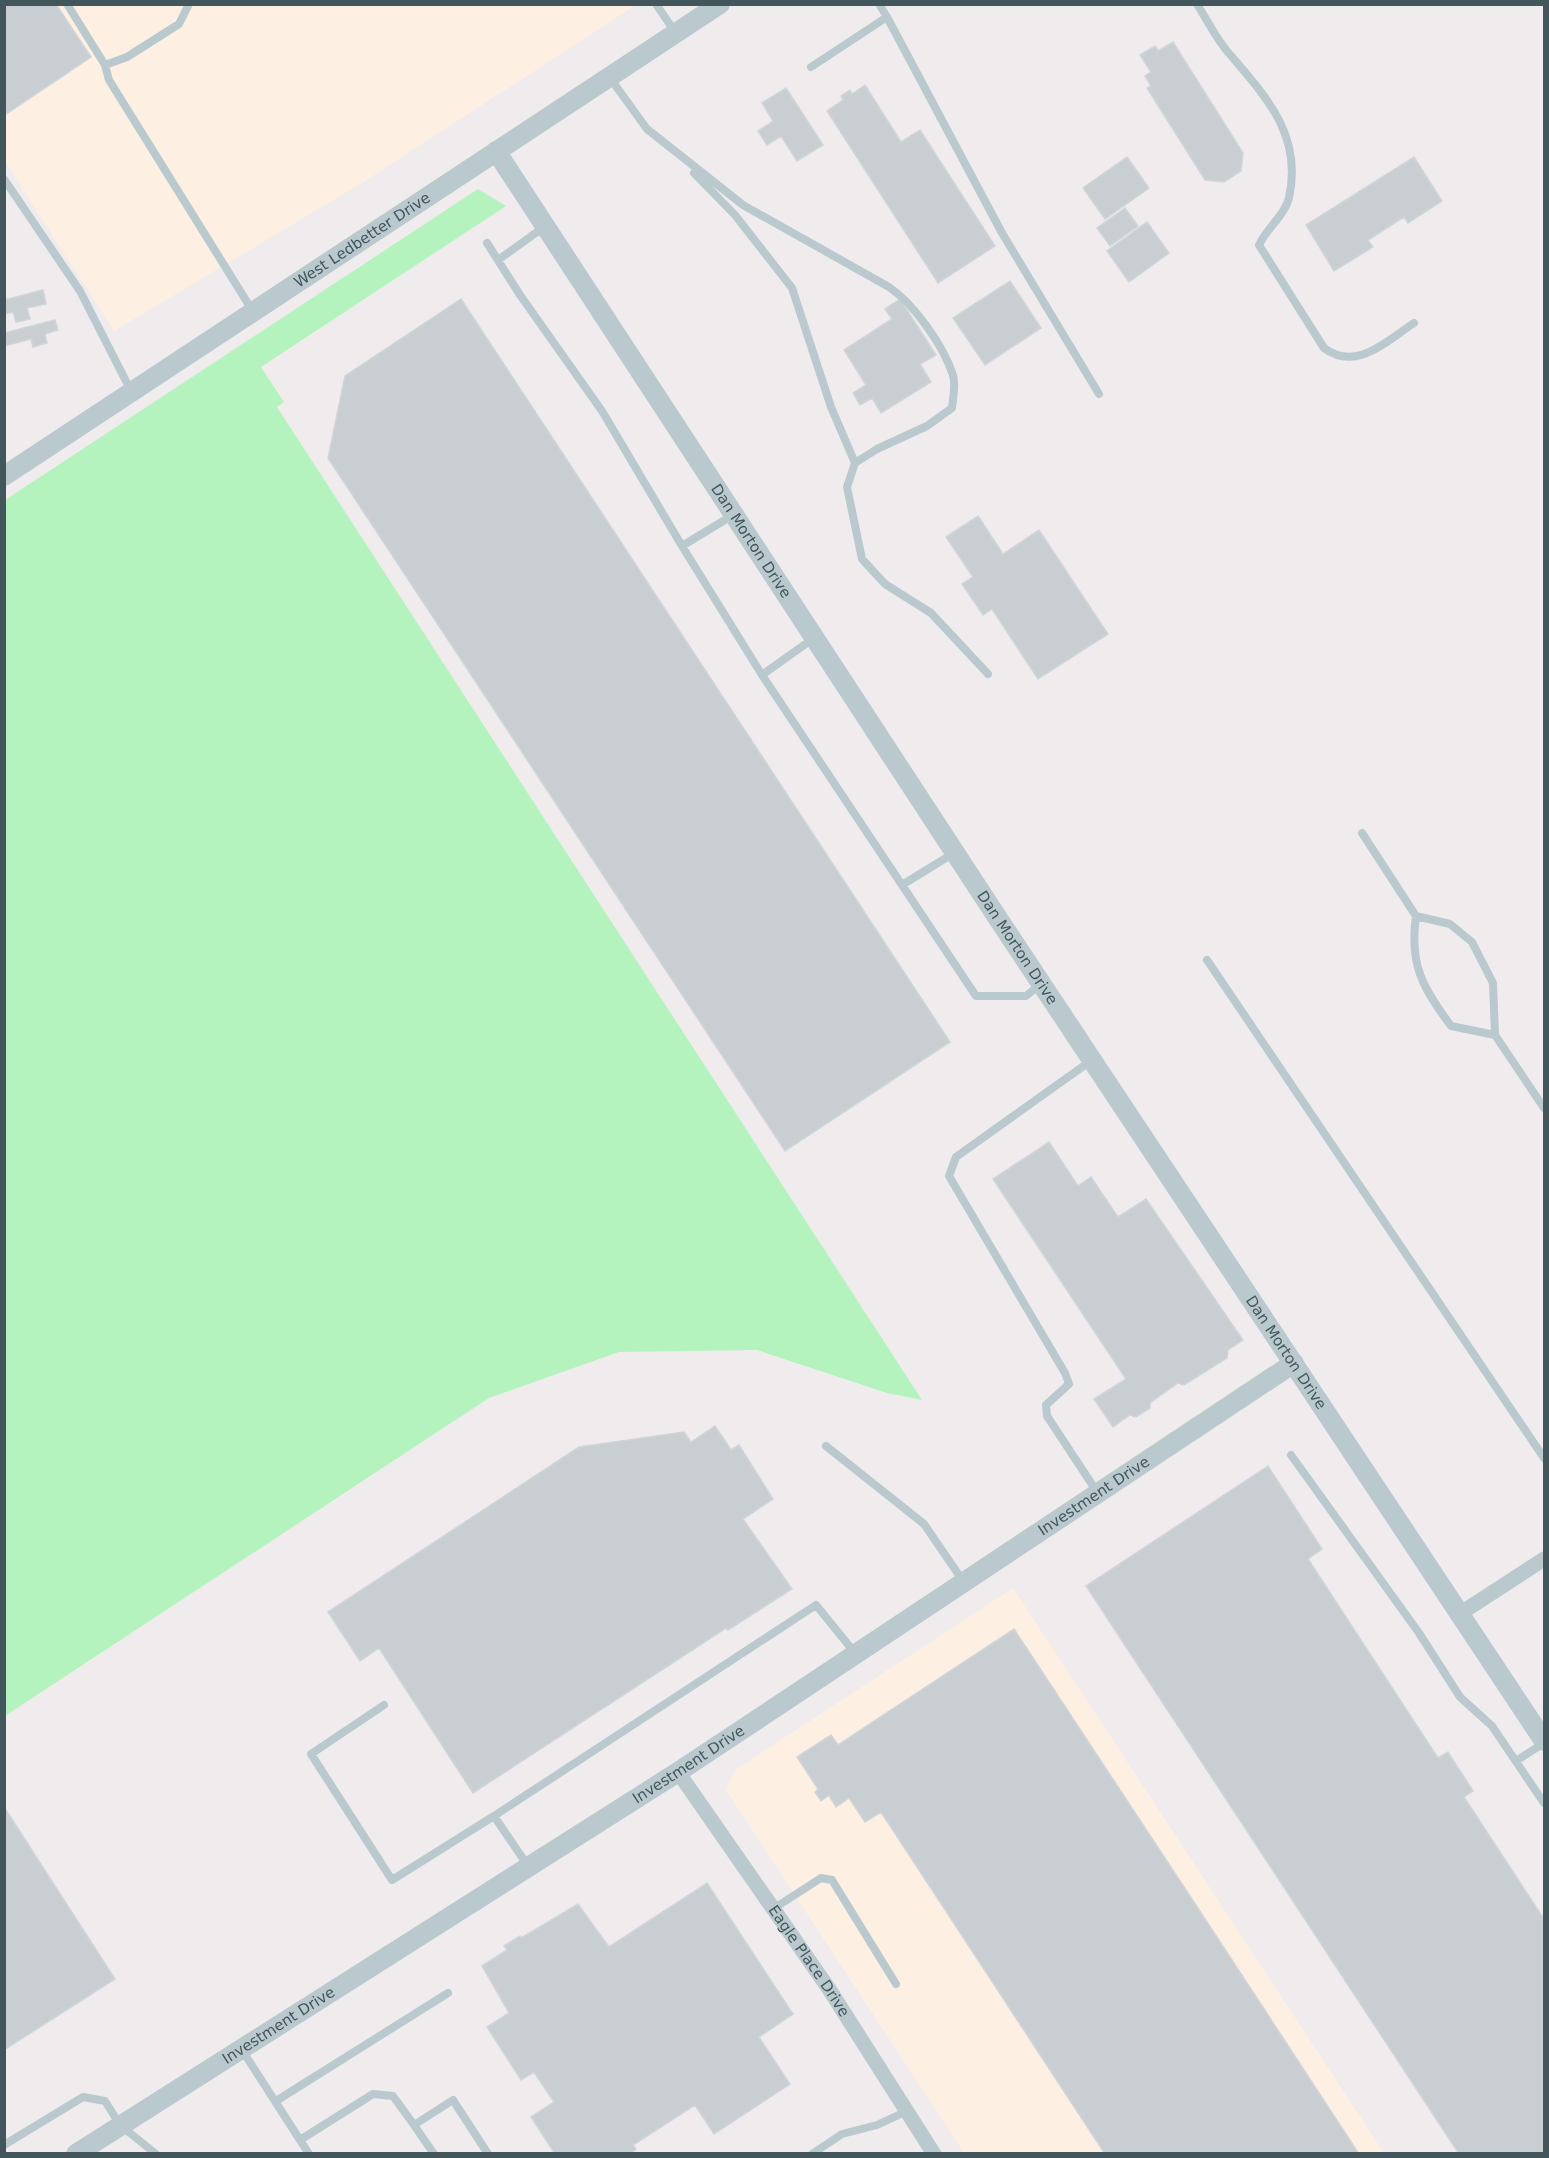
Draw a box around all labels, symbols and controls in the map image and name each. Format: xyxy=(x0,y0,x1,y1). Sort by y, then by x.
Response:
street label: West Ledbetter Drive xyxy=(291,189,434,291)
street label: Dan Morton Drive xyxy=(707,481,795,601)
street label: Dan Morton Drive xyxy=(973,887,1062,1008)
street label: Dan Morton Drive xyxy=(1242,1292,1330,1413)
street label: Investment Drive xyxy=(1035,1453,1153,1539)
street label: Investment Drive xyxy=(629,1721,748,1807)
street label: Eagle Place Drive xyxy=(765,1902,853,2020)
street label: Investment Drive xyxy=(219,1983,338,2068)

